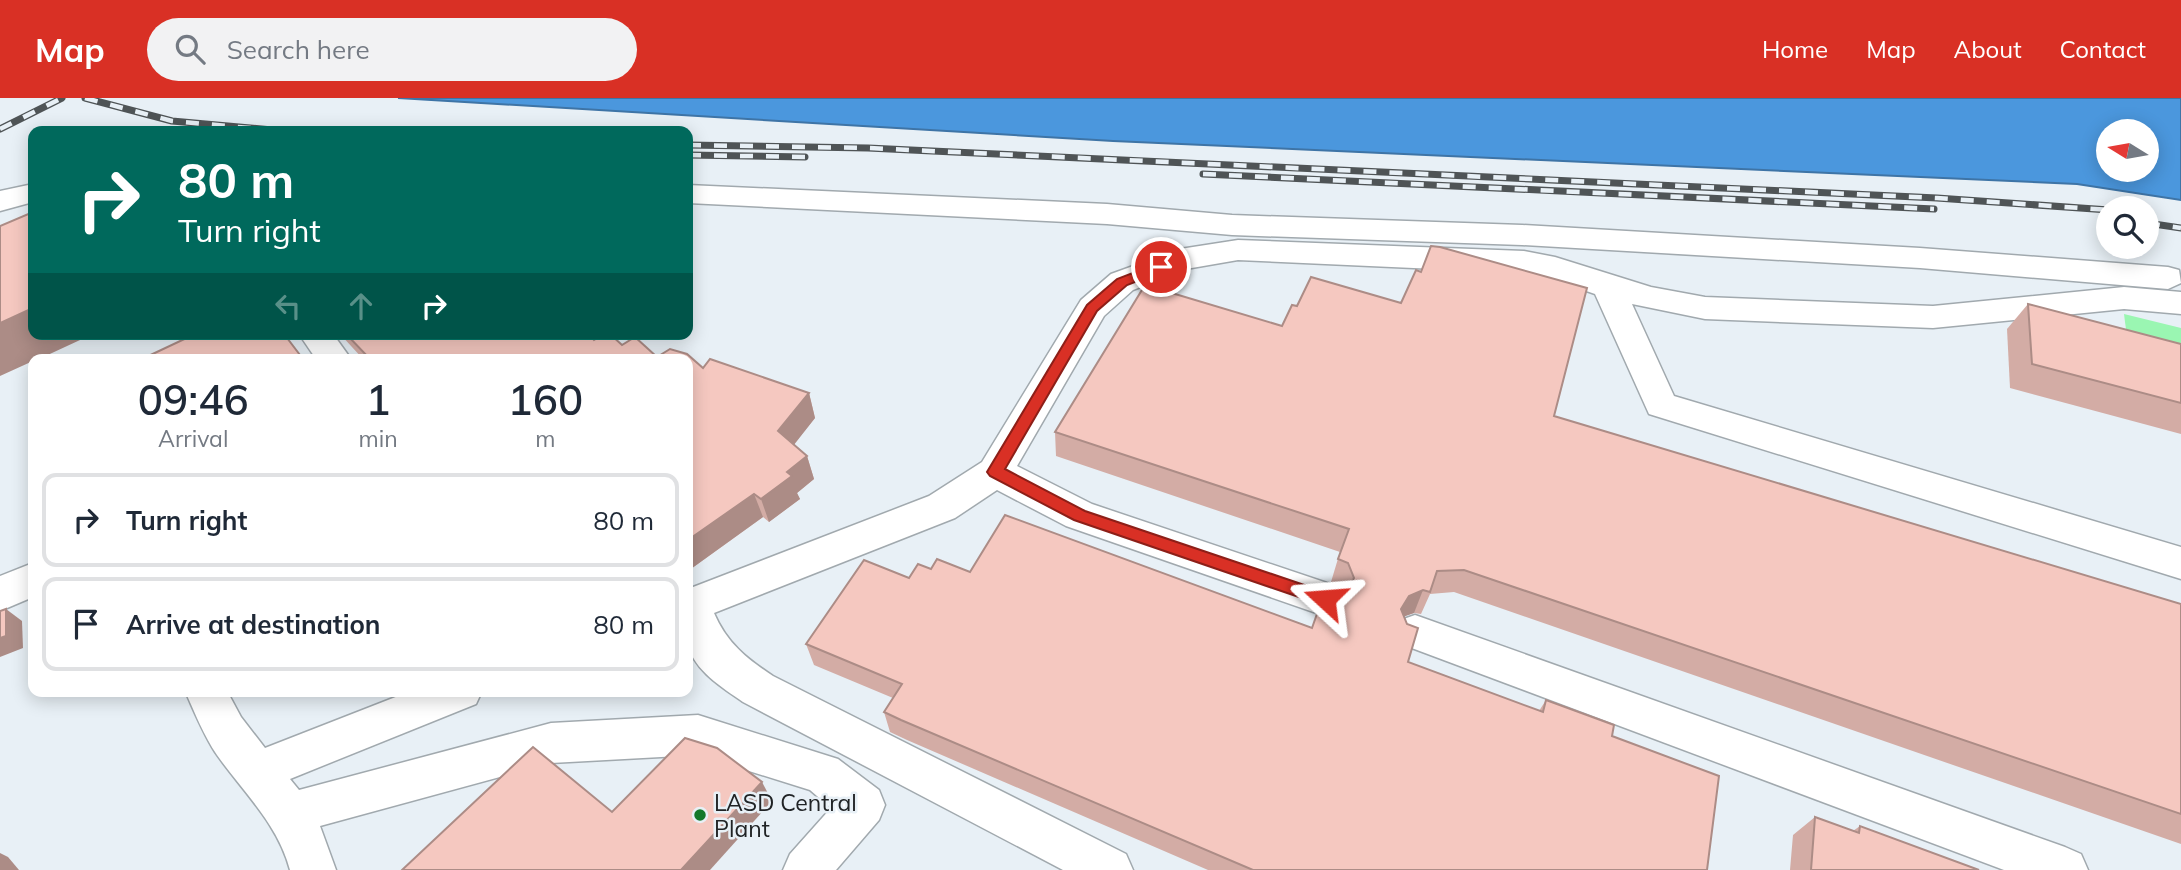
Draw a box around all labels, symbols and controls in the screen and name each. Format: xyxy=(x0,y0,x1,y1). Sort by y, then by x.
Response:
search box xyxy=(147,18,637,81)
text: Map xyxy=(35,29,105,70)
icon: search xyxy=(171,30,209,68)
text: Search here xyxy=(227,33,370,66)
text: Home xyxy=(1762,34,1828,64)
text: Map xyxy=(1866,34,1916,64)
text: About xyxy=(1954,34,2022,64)
text: Contact xyxy=(2060,34,2146,64)
north arrow xyxy=(2096,119,2160,182)
map controls xyxy=(2096,119,2159,259)
text: 80 m xyxy=(178,149,294,210)
icon: right xyxy=(63,154,154,245)
button: search xyxy=(2096,196,2159,259)
text: Turn right xyxy=(178,210,321,250)
pin xyxy=(1131,237,1191,297)
icon: arrive xyxy=(1142,248,1180,286)
icon: left xyxy=(269,287,307,325)
icon: ahead xyxy=(342,287,380,325)
icon: right xyxy=(415,287,453,325)
text: 09:46 xyxy=(138,373,249,426)
text: 1 xyxy=(365,373,391,426)
text: 160 xyxy=(508,373,583,426)
text: Arrival xyxy=(158,424,228,453)
text: min xyxy=(358,424,398,453)
text: m xyxy=(535,424,555,453)
icon: right xyxy=(67,501,105,539)
text: Turn right xyxy=(126,504,247,537)
text: 80 m xyxy=(593,504,654,537)
position arrow xyxy=(1288,562,1362,636)
icon: arrive xyxy=(67,605,105,643)
text: Arrive at destination xyxy=(126,608,381,641)
text: 80 m xyxy=(593,608,654,641)
place label: LASD Central Plant xyxy=(714,788,857,843)
marker: LASD Central Plant xyxy=(692,807,708,823)

